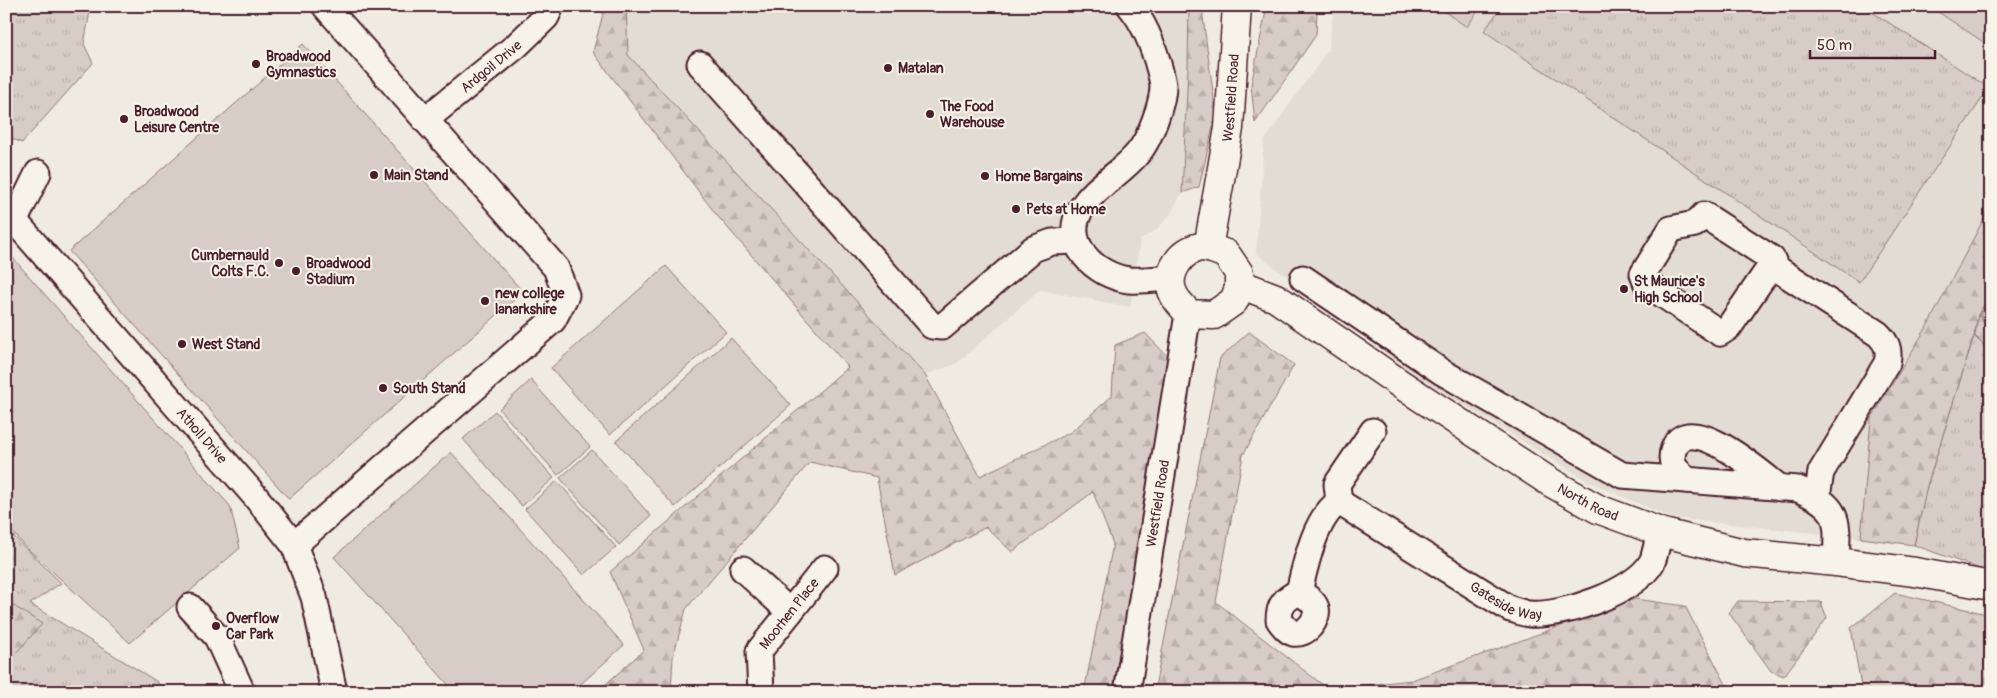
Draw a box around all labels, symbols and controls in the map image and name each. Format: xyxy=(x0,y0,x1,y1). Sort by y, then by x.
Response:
scale bar xyxy=(1810,28,1934,60)
text: 50 m xyxy=(1817,36,1852,55)
street label: Ardgoil Drive xyxy=(457,37,526,97)
place label: Broadwood Gymnastics xyxy=(266,48,337,81)
street label: Westfield Road xyxy=(1219,53,1243,143)
marker: Broadwood Gymnastics xyxy=(250,58,262,70)
place label: Matalan xyxy=(898,60,944,77)
marker: Matalan xyxy=(882,62,894,74)
place label: The Food Warehouse xyxy=(939,98,1005,131)
place label: Broadwood Leisure Centre xyxy=(134,103,220,136)
marker: The Food Warehouse xyxy=(924,108,936,120)
marker: Broadwood Leisure Centre xyxy=(118,113,130,125)
place label: Main Stand xyxy=(384,167,449,184)
place label: Home Bargains xyxy=(995,168,1083,185)
marker: Main Stand xyxy=(368,169,380,181)
marker: Home Bargains xyxy=(979,170,991,182)
place label: Pets at Home xyxy=(1026,201,1107,218)
marker: Pets at Home xyxy=(1010,203,1022,215)
place label: Cumbernauld Colts F.C. xyxy=(191,247,269,280)
place label: Broadwood Stadium xyxy=(306,255,371,288)
marker: Cumbernauld Colts F.C. xyxy=(273,257,285,269)
marker: Broadwood Stadium xyxy=(290,265,302,277)
place label: St Maurice's High School xyxy=(1634,273,1705,306)
marker: St Maurice's High School xyxy=(1618,283,1630,295)
place label: new college lanarkshire xyxy=(495,285,566,318)
marker: new college lanarkshire xyxy=(479,295,491,307)
place label: West Stand xyxy=(192,336,261,353)
marker: West Stand xyxy=(176,338,188,350)
place label: South Stand xyxy=(393,380,466,397)
marker: South Stand xyxy=(377,382,389,394)
street label: Atholl Drive xyxy=(173,404,231,467)
street label: Westfield Road xyxy=(1143,459,1173,548)
street label: North Road xyxy=(1554,480,1621,525)
street label: Moorhen Place xyxy=(756,575,823,653)
street label: Gateside Way xyxy=(1467,578,1542,623)
place label: Overflow Car Park xyxy=(226,610,279,643)
marker: Overflow Car Park xyxy=(210,620,222,632)

